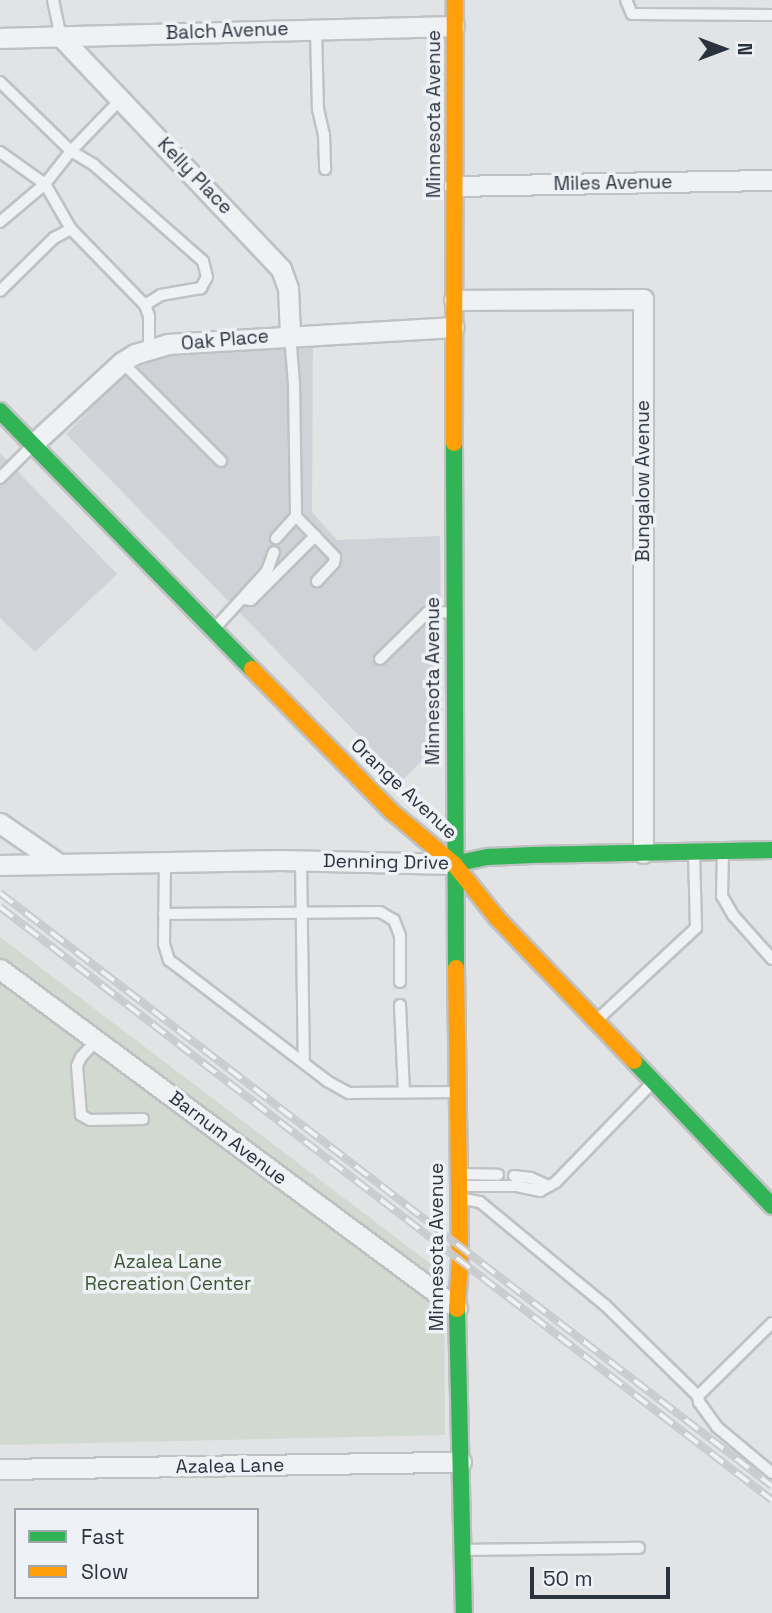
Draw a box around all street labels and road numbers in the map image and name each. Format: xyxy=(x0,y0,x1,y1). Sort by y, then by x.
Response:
street label: Balch Avenue xyxy=(165,17,289,45)
street label: Minnesota Avenue xyxy=(423,30,445,198)
street label: Kelly Place xyxy=(153,133,237,219)
street label: Miles Avenue xyxy=(553,171,673,195)
street label: Oak Place xyxy=(180,325,270,355)
street label: Bungalow Avenue xyxy=(632,400,654,562)
street label: Minnesota Avenue xyxy=(422,597,444,765)
street label: Orange Avenue xyxy=(346,734,462,844)
street label: Denning Drive xyxy=(323,850,449,874)
street label: Barnum Avenue xyxy=(164,1086,292,1190)
street label: Minnesota Avenue xyxy=(426,1163,448,1331)
street label: Azalea Lane xyxy=(175,1454,285,1478)

